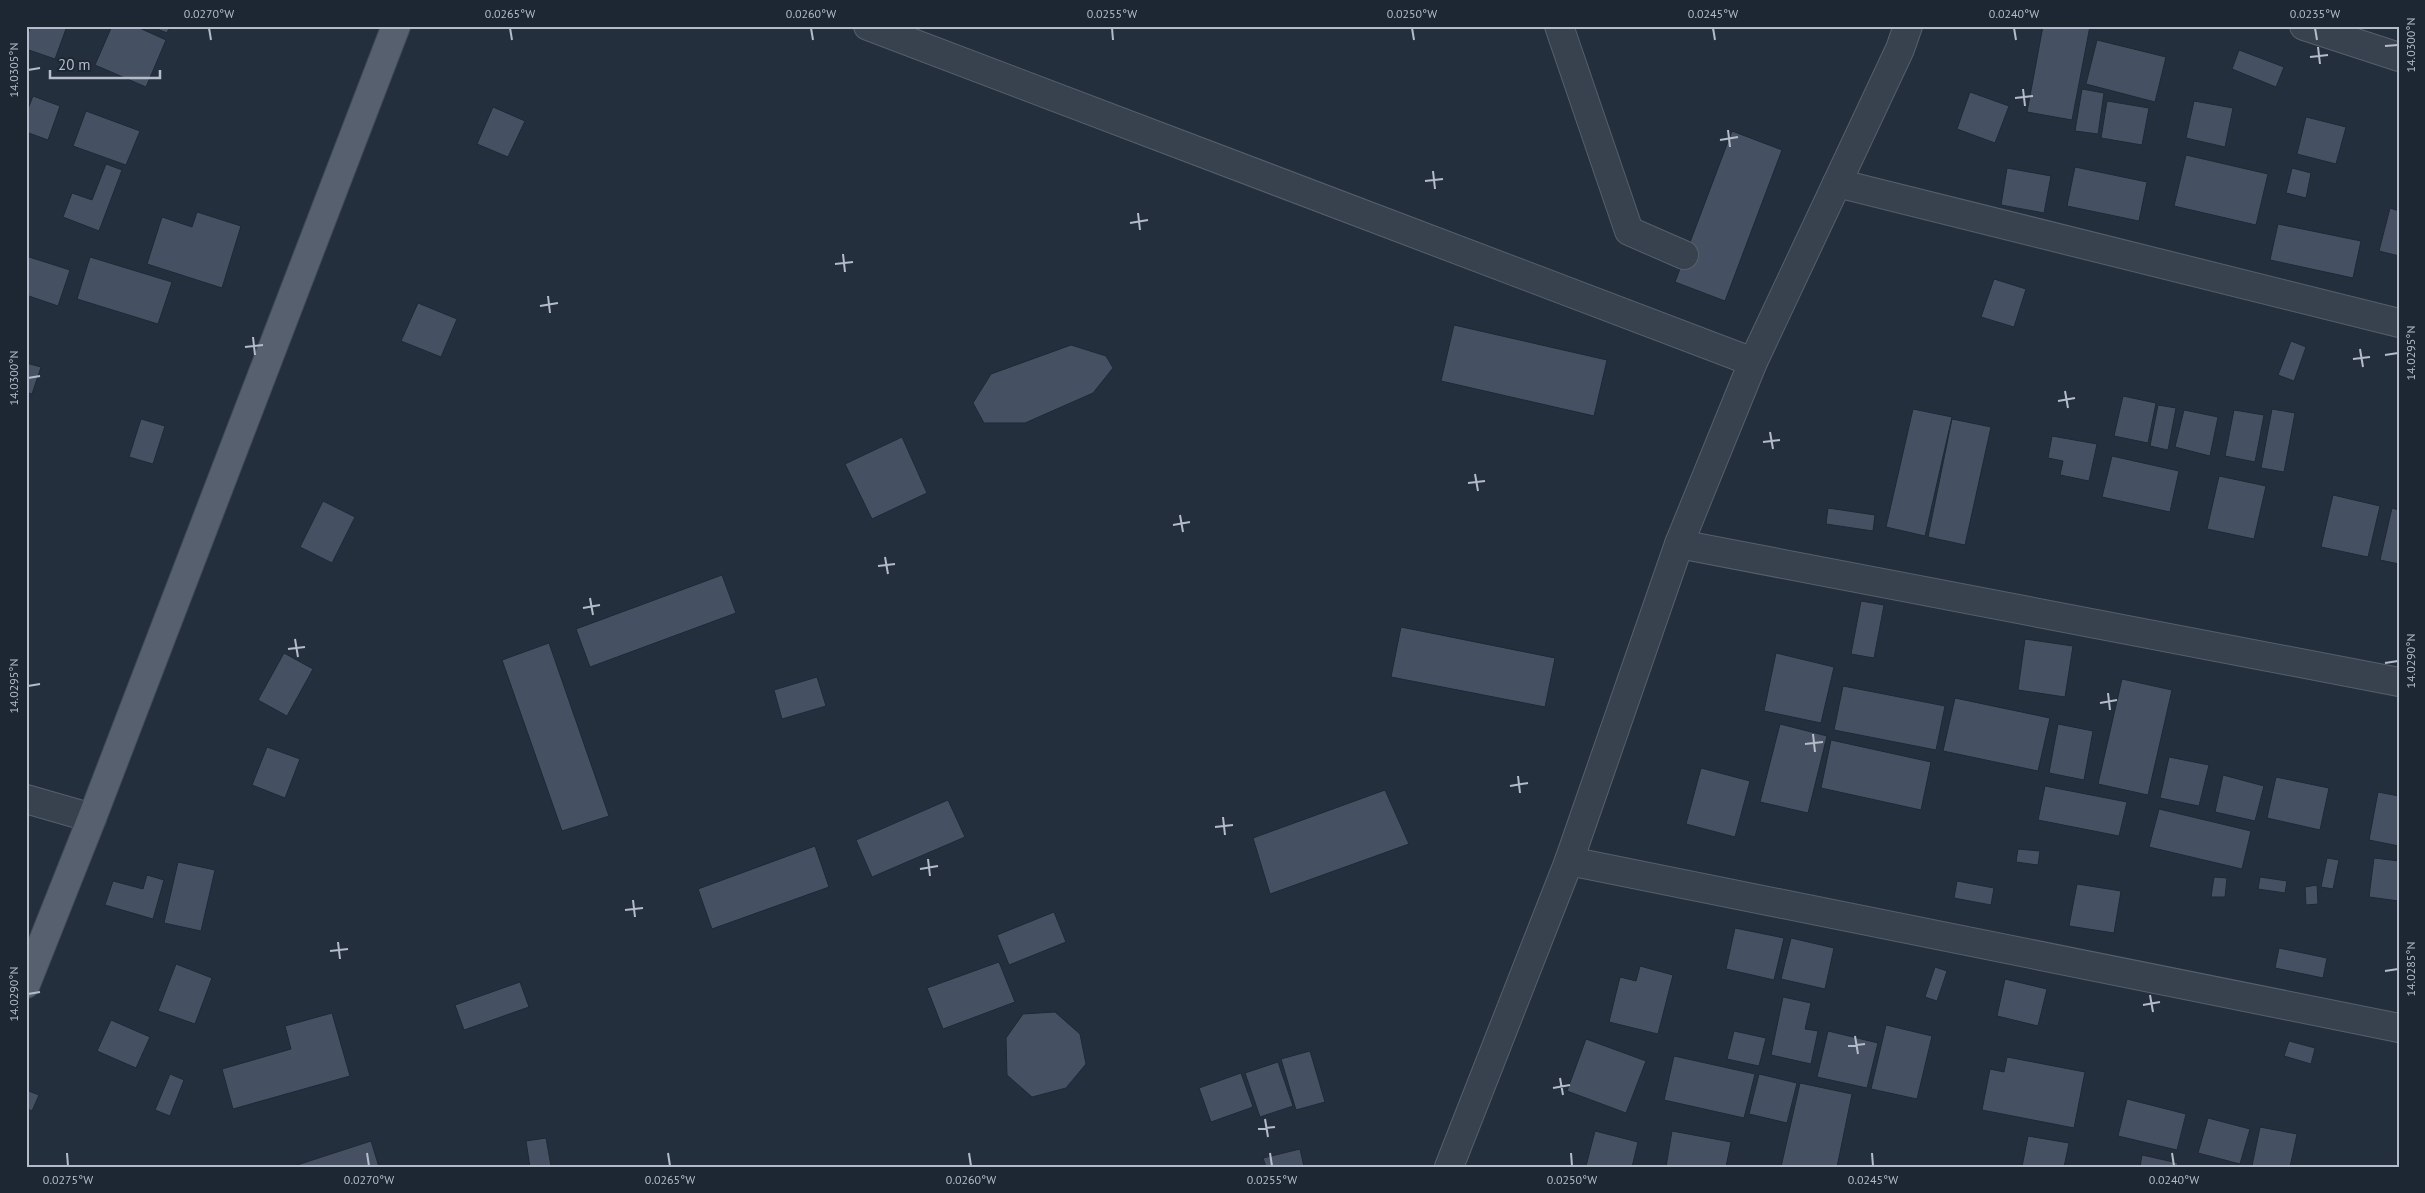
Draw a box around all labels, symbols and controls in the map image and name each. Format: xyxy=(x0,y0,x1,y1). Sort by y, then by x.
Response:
text: 0.0270°W xyxy=(184,6,234,21)
text: 0.0265°W xyxy=(485,6,535,21)
text: 0.0260°W xyxy=(786,6,836,21)
text: 0.0255°W xyxy=(1087,6,1137,21)
text: 0.0250°W xyxy=(1387,6,1437,21)
text: 0.0245°W xyxy=(1688,6,1738,21)
text: 0.0240°W xyxy=(1989,6,2039,21)
text: 0.0235°W xyxy=(2290,6,2340,21)
text: 14.0300°N xyxy=(2403,18,2418,72)
text: 14.0305°N xyxy=(6,43,21,97)
scale bar xyxy=(50,48,160,80)
text: 20 m xyxy=(58,55,91,74)
text: 14.0295°N xyxy=(2403,326,2418,380)
text: 14.0300°N xyxy=(6,351,21,405)
text: 14.0290°N xyxy=(2403,634,2418,688)
text: 14.0295°N xyxy=(6,659,21,713)
text: 14.0285°N xyxy=(2403,942,2418,996)
text: 14.0290°N xyxy=(6,967,21,1021)
text: 0.0275°W xyxy=(43,1172,93,1187)
text: 0.0270°W xyxy=(344,1172,394,1187)
text: 0.0265°W xyxy=(645,1172,695,1187)
text: 0.0260°W xyxy=(946,1172,996,1187)
text: 0.0255°W xyxy=(1247,1172,1297,1187)
text: 0.0250°W xyxy=(1547,1172,1597,1187)
text: 0.0245°W xyxy=(1848,1172,1898,1187)
text: 0.0240°W xyxy=(2149,1172,2199,1187)

